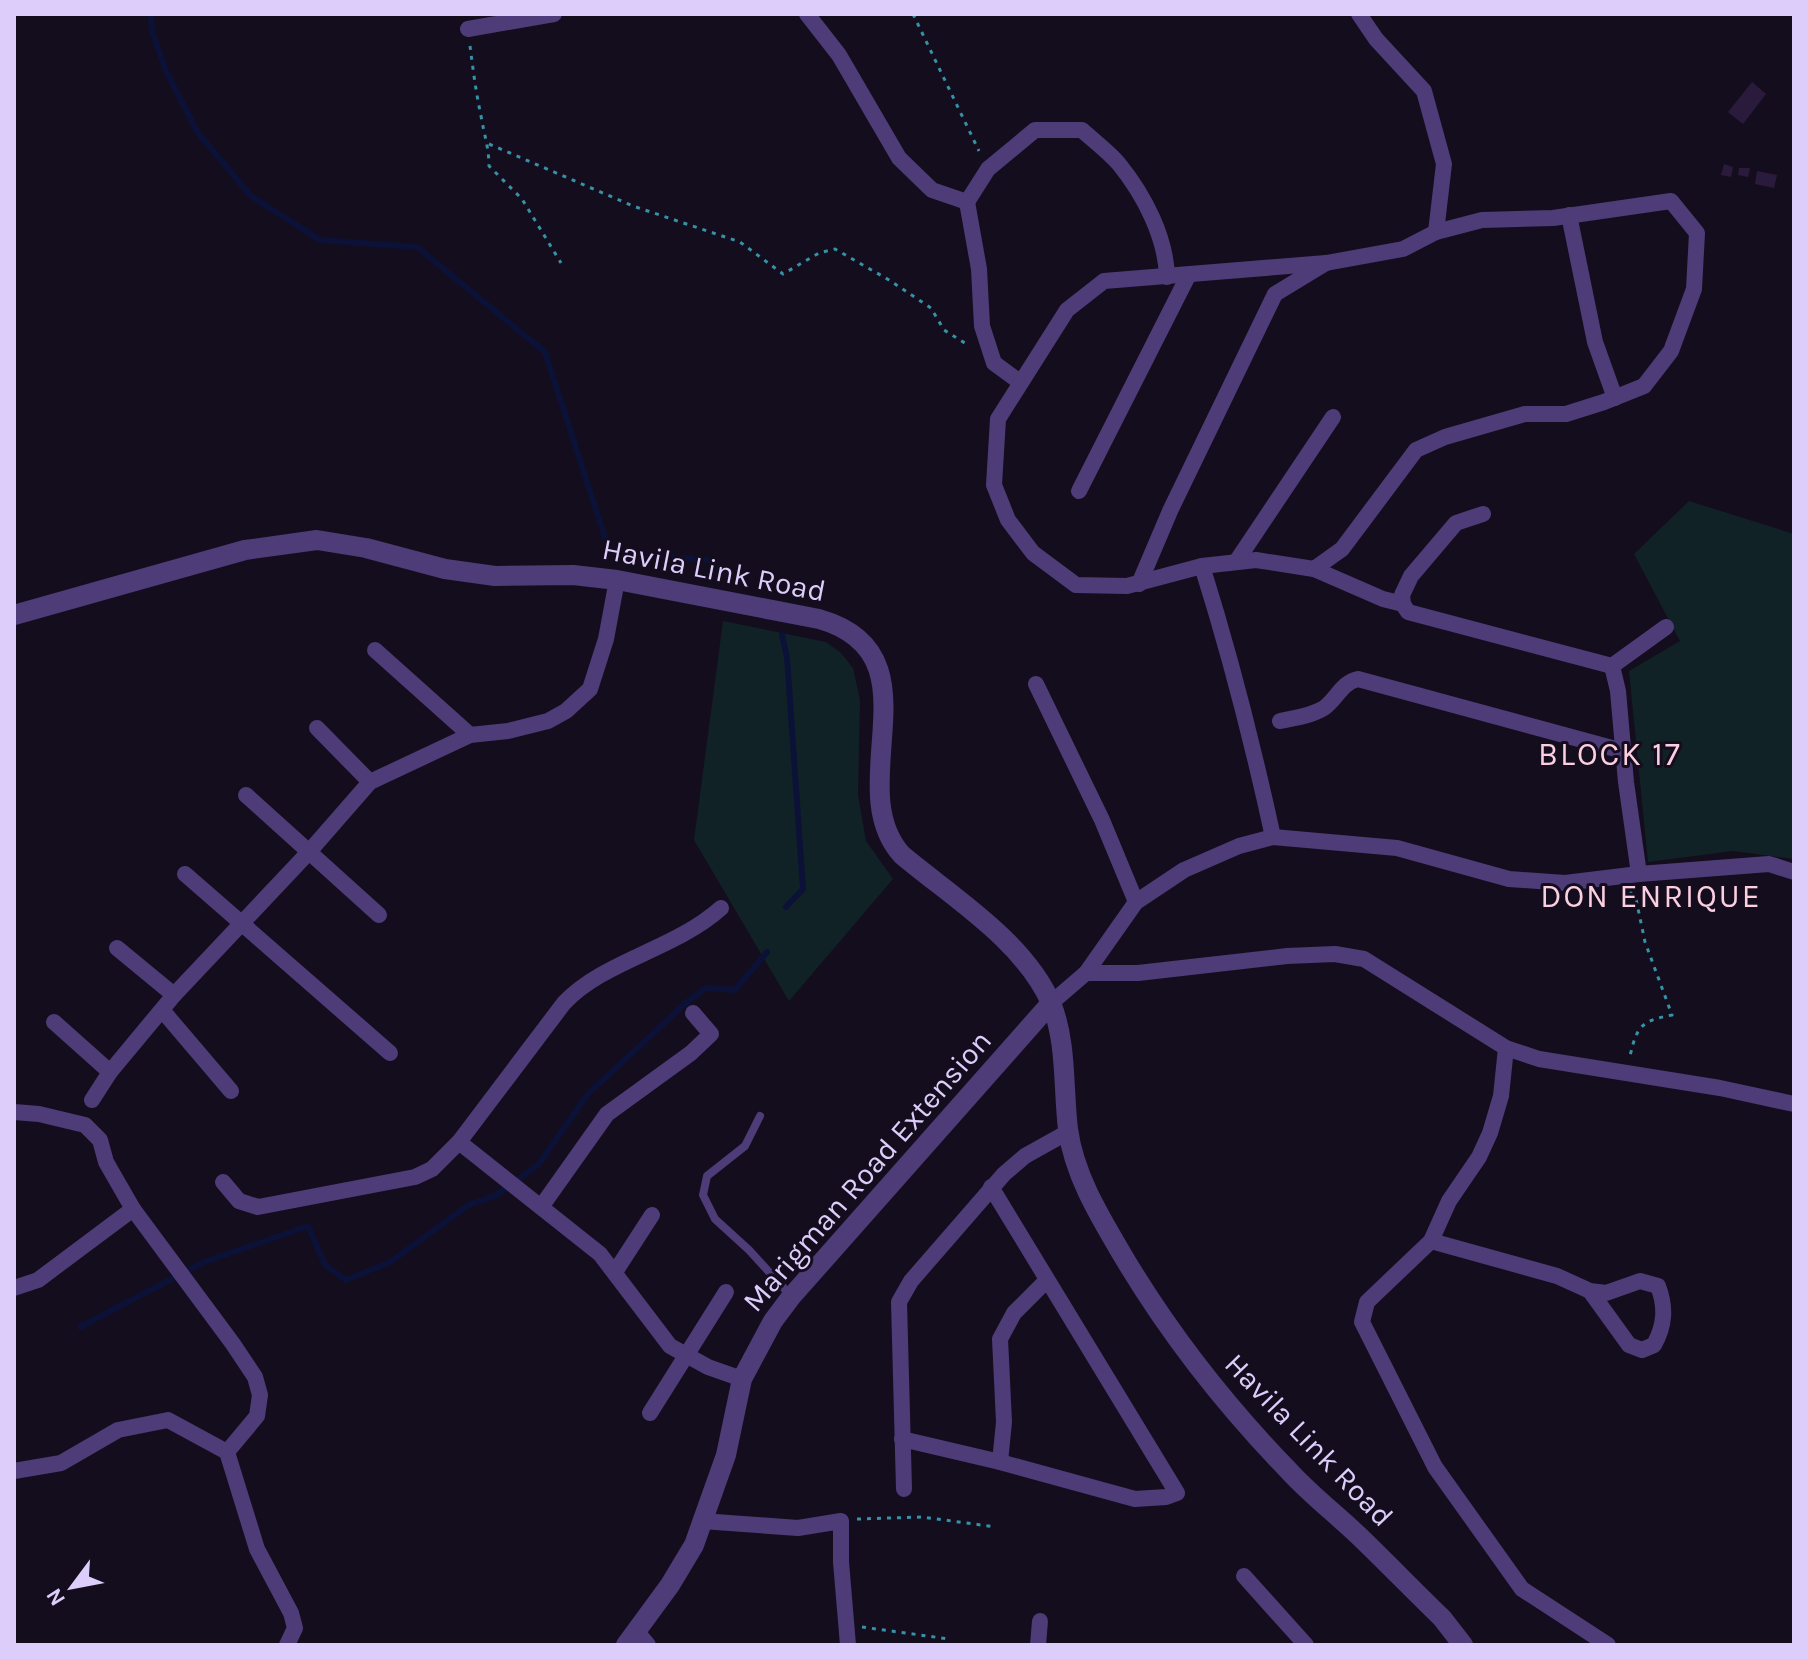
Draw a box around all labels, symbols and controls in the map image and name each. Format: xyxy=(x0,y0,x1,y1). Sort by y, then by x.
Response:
street label: Havila Link Road xyxy=(599,531,829,609)
district label: BLOCK 17 xyxy=(1538,736,1682,773)
district label: DON ENRIQUE xyxy=(1540,878,1762,915)
street label: Marigman Road Extension xyxy=(735,1023,999,1319)
street label: Havila Link Road xyxy=(1217,1346,1401,1534)
north arrow xyxy=(32,1547,112,1627)
text: N xyxy=(41,1583,71,1611)

